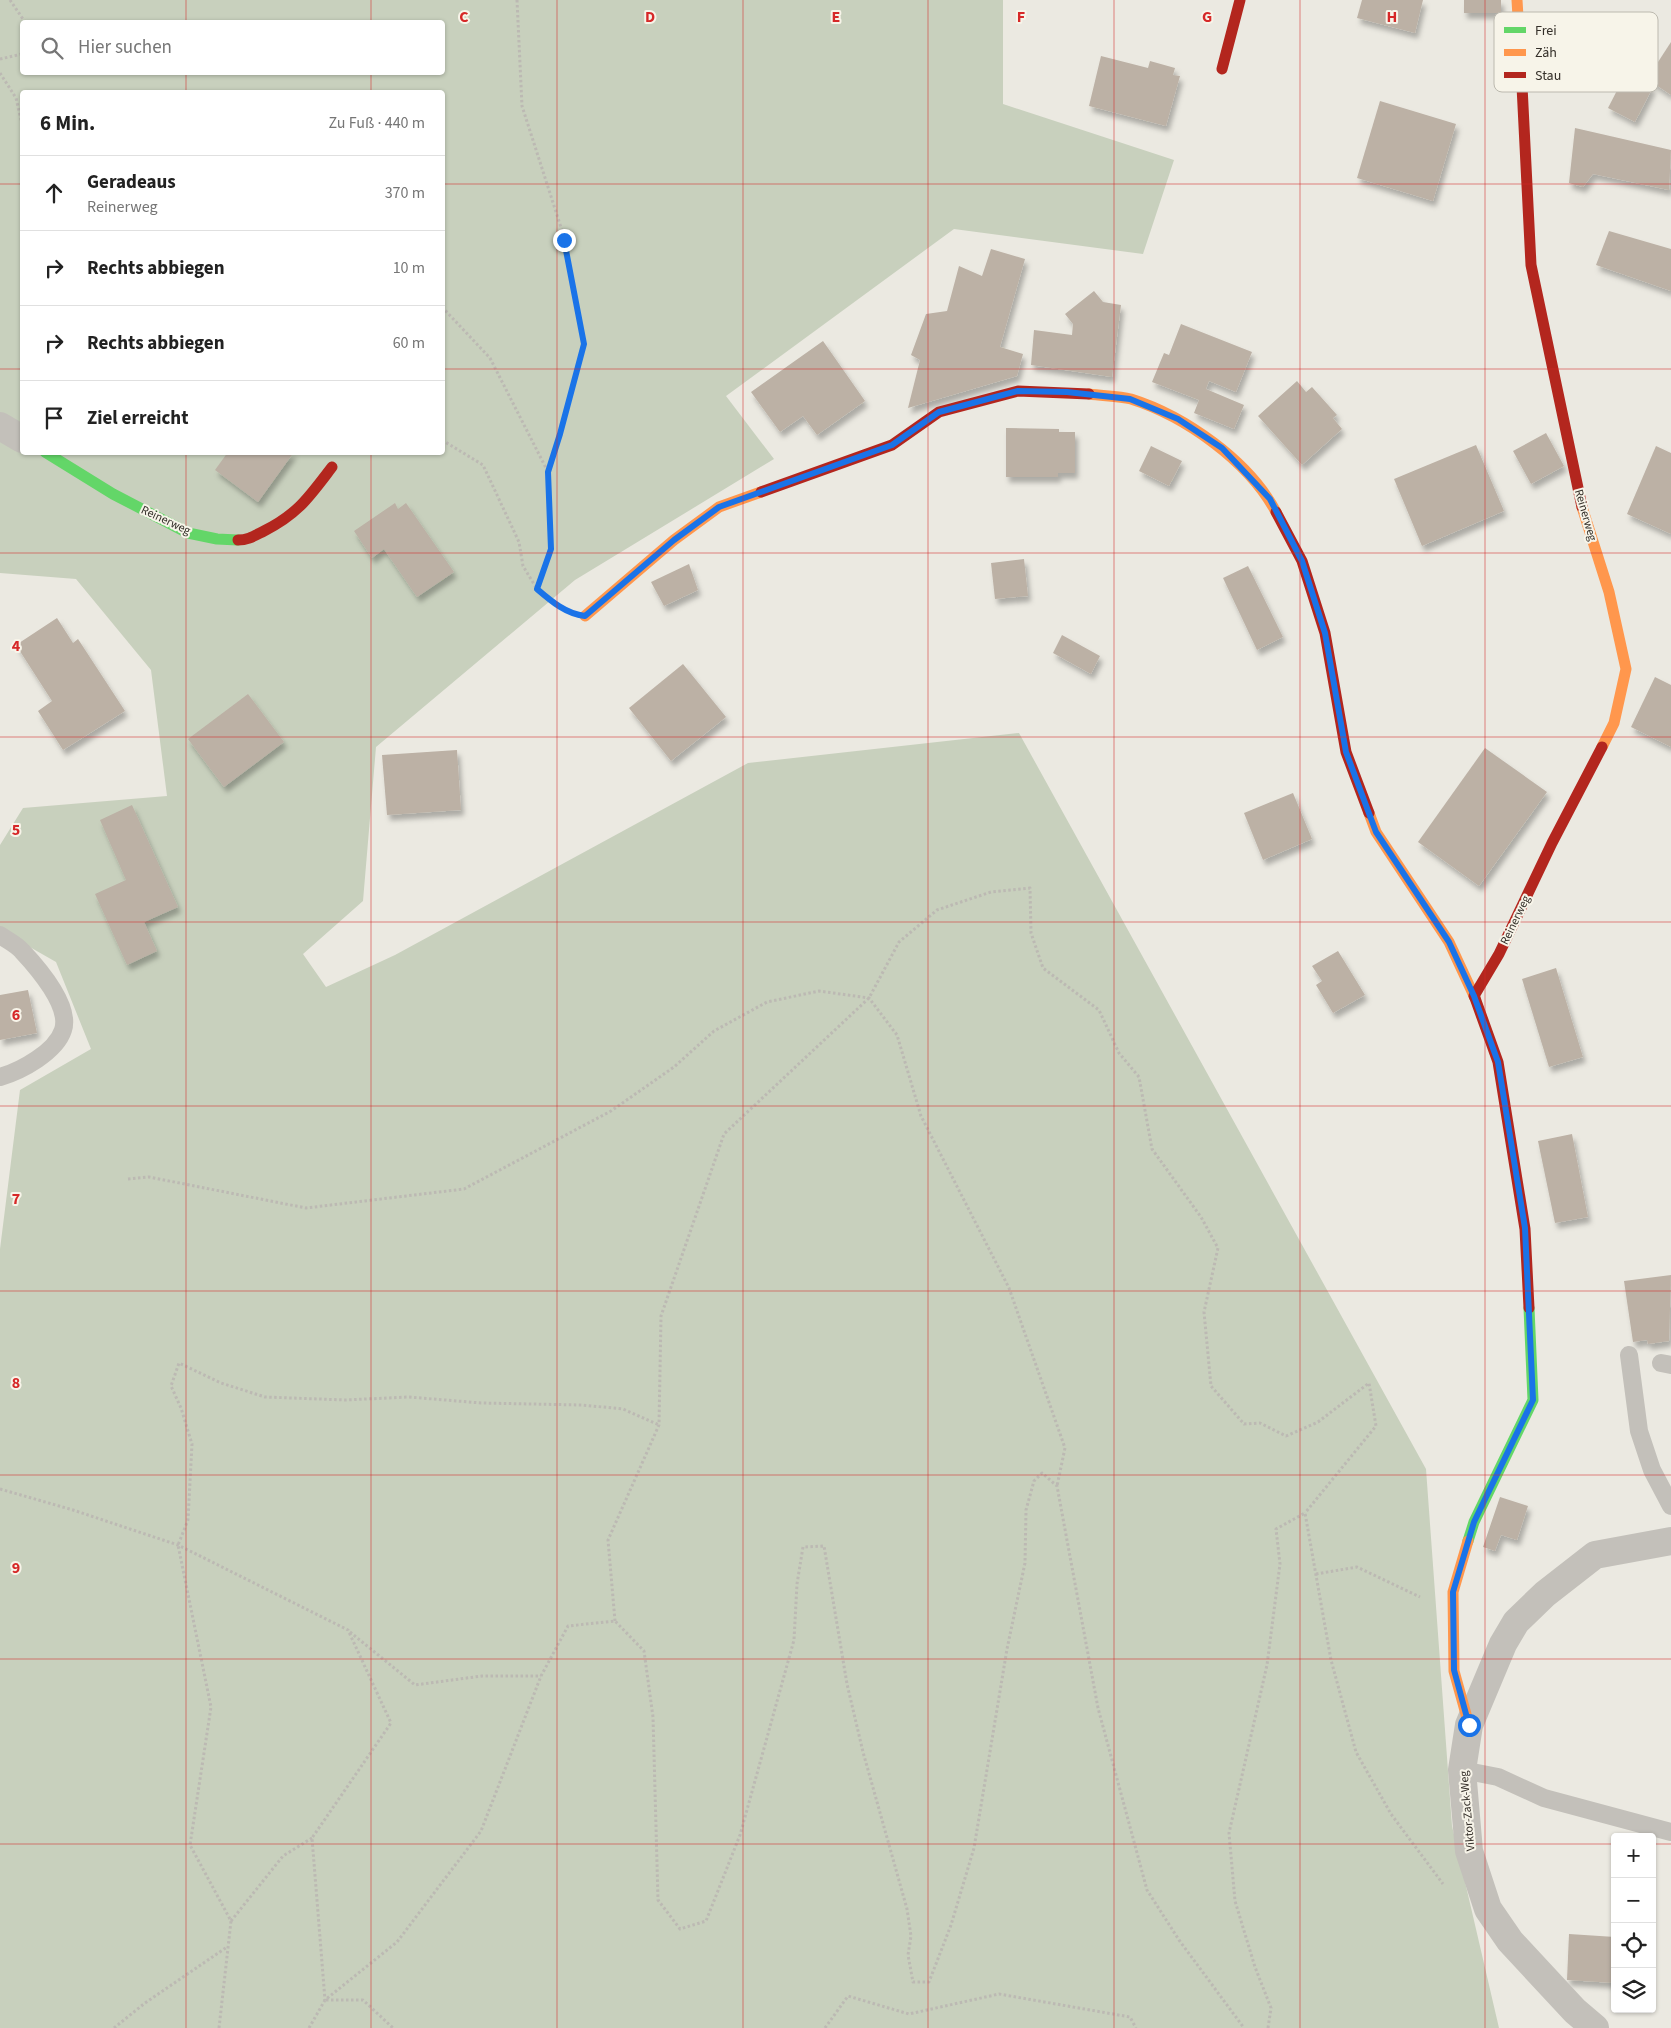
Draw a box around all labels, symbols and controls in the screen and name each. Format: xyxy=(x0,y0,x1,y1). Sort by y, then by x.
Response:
text: C xyxy=(459,6,469,28)
text: D xyxy=(645,6,655,28)
text: E xyxy=(832,6,840,28)
text: F xyxy=(1017,6,1025,28)
text: G xyxy=(1202,6,1212,28)
text: H xyxy=(1387,6,1397,28)
legend xyxy=(1494,12,1658,92)
search box xyxy=(20,20,445,75)
text: Frei xyxy=(1535,21,1557,41)
icon: search xyxy=(38,34,66,62)
text: Hier suchen xyxy=(78,34,172,61)
text: Zäh xyxy=(1535,43,1557,63)
text: Stau xyxy=(1535,66,1561,86)
text: 6 Min. xyxy=(40,108,95,138)
text: Zu Fuß · 440 m xyxy=(329,112,425,134)
text: Geradeaus xyxy=(87,169,176,196)
icon: ahead xyxy=(40,179,68,207)
text: 370 m xyxy=(385,182,425,204)
text: Reinerweg xyxy=(87,196,158,218)
route end xyxy=(553,229,576,252)
icon: right xyxy=(40,254,68,282)
text: Rechts abbiegen xyxy=(87,255,225,282)
text: 10 m xyxy=(393,257,425,279)
icon: right xyxy=(40,329,68,357)
text: Rechts abbiegen xyxy=(87,330,225,357)
text: 60 m xyxy=(393,332,425,354)
icon: arrive xyxy=(40,404,68,432)
text: Ziel erreicht xyxy=(87,405,188,432)
street label: Reinerweg xyxy=(1570,487,1601,543)
street label: Reinerweg xyxy=(138,502,193,539)
text: 4 xyxy=(12,635,21,657)
text: 5 xyxy=(12,819,20,841)
street label: Reinerweg xyxy=(1496,893,1535,948)
text: 6 xyxy=(12,1004,20,1026)
text: 7 xyxy=(12,1188,20,1210)
text: 8 xyxy=(12,1372,20,1394)
text: 9 xyxy=(12,1557,20,1579)
route start xyxy=(1458,1714,1481,1737)
street label: Viktor-Zack-Weg xyxy=(1456,1770,1479,1852)
map controls xyxy=(1611,1833,1656,2013)
button: + xyxy=(1611,1833,1656,1878)
button: − xyxy=(1611,1878,1656,1923)
button: locate xyxy=(1611,1923,1656,1968)
button: layers xyxy=(1611,1968,1656,2013)

